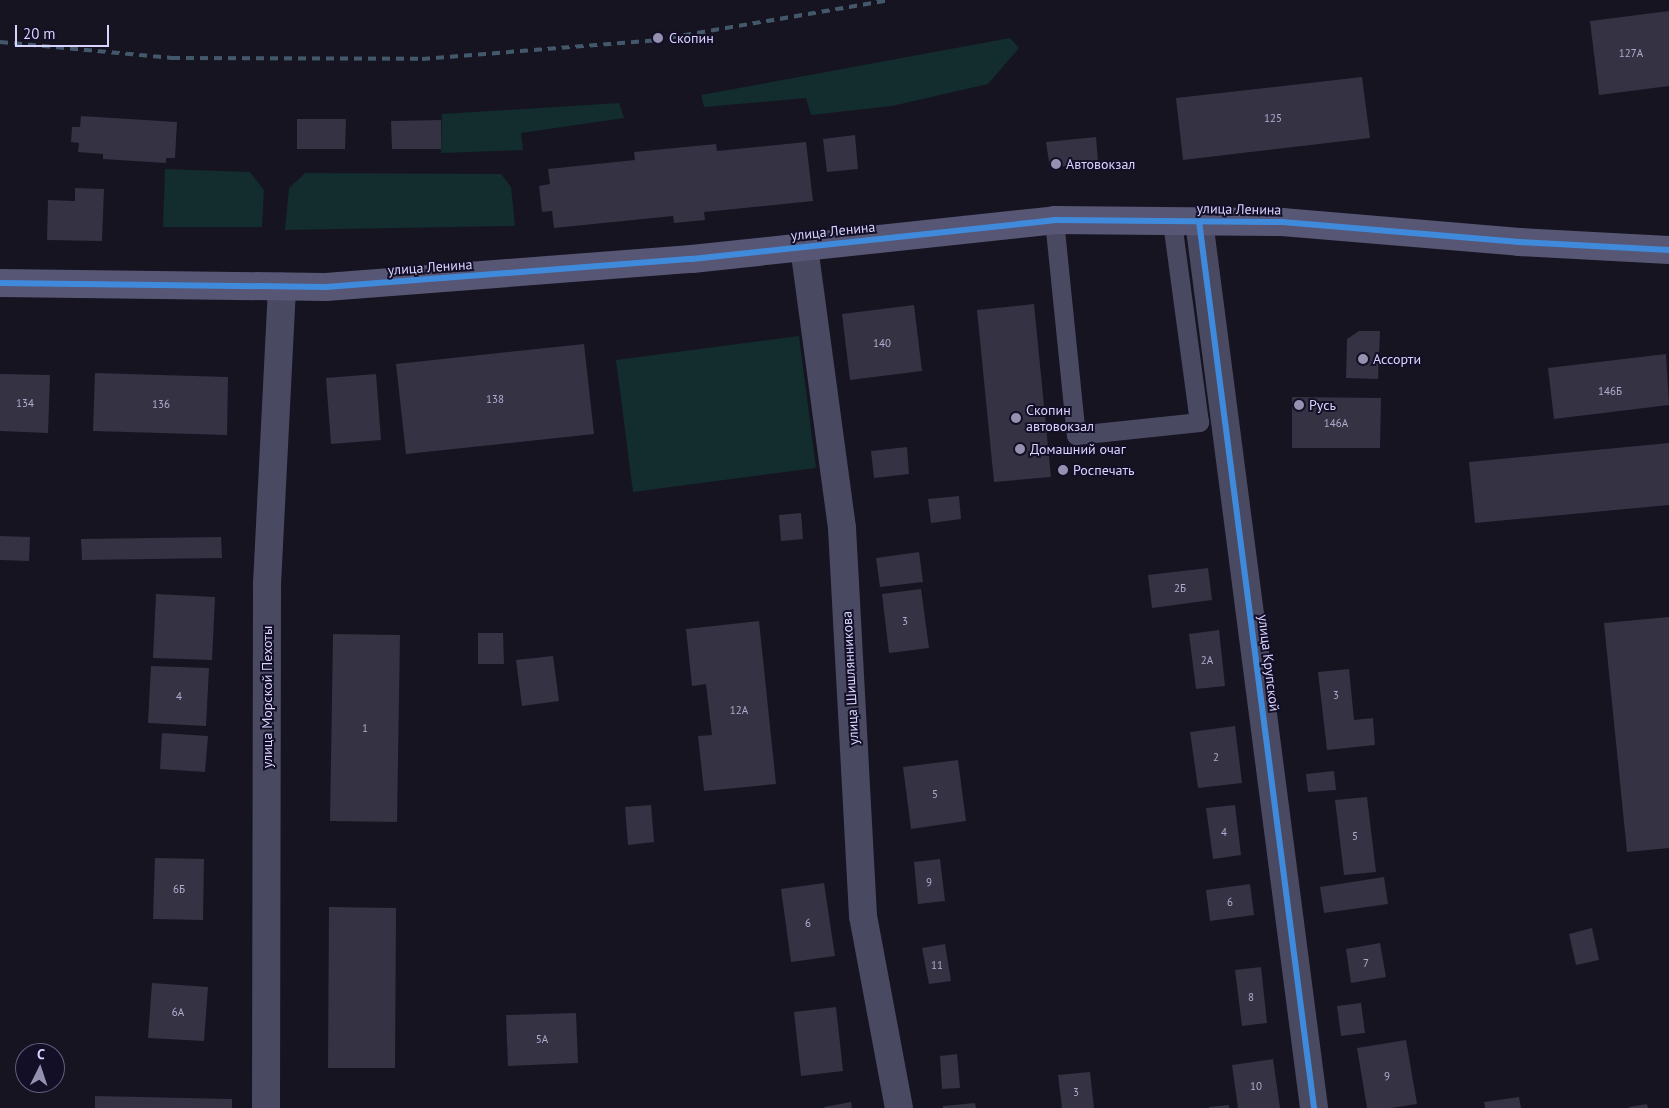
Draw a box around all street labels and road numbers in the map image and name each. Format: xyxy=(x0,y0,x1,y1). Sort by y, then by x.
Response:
street label: улица Ленина xyxy=(1196,200,1282,218)
street label: улица Ленина xyxy=(790,218,876,244)
street label: улица Ленина xyxy=(387,256,473,278)
street label: улица Шишлянникова xyxy=(838,611,862,745)
street label: улица Крупской xyxy=(1255,614,1283,712)
street label: улица Морской Пехоты xyxy=(259,626,275,768)

